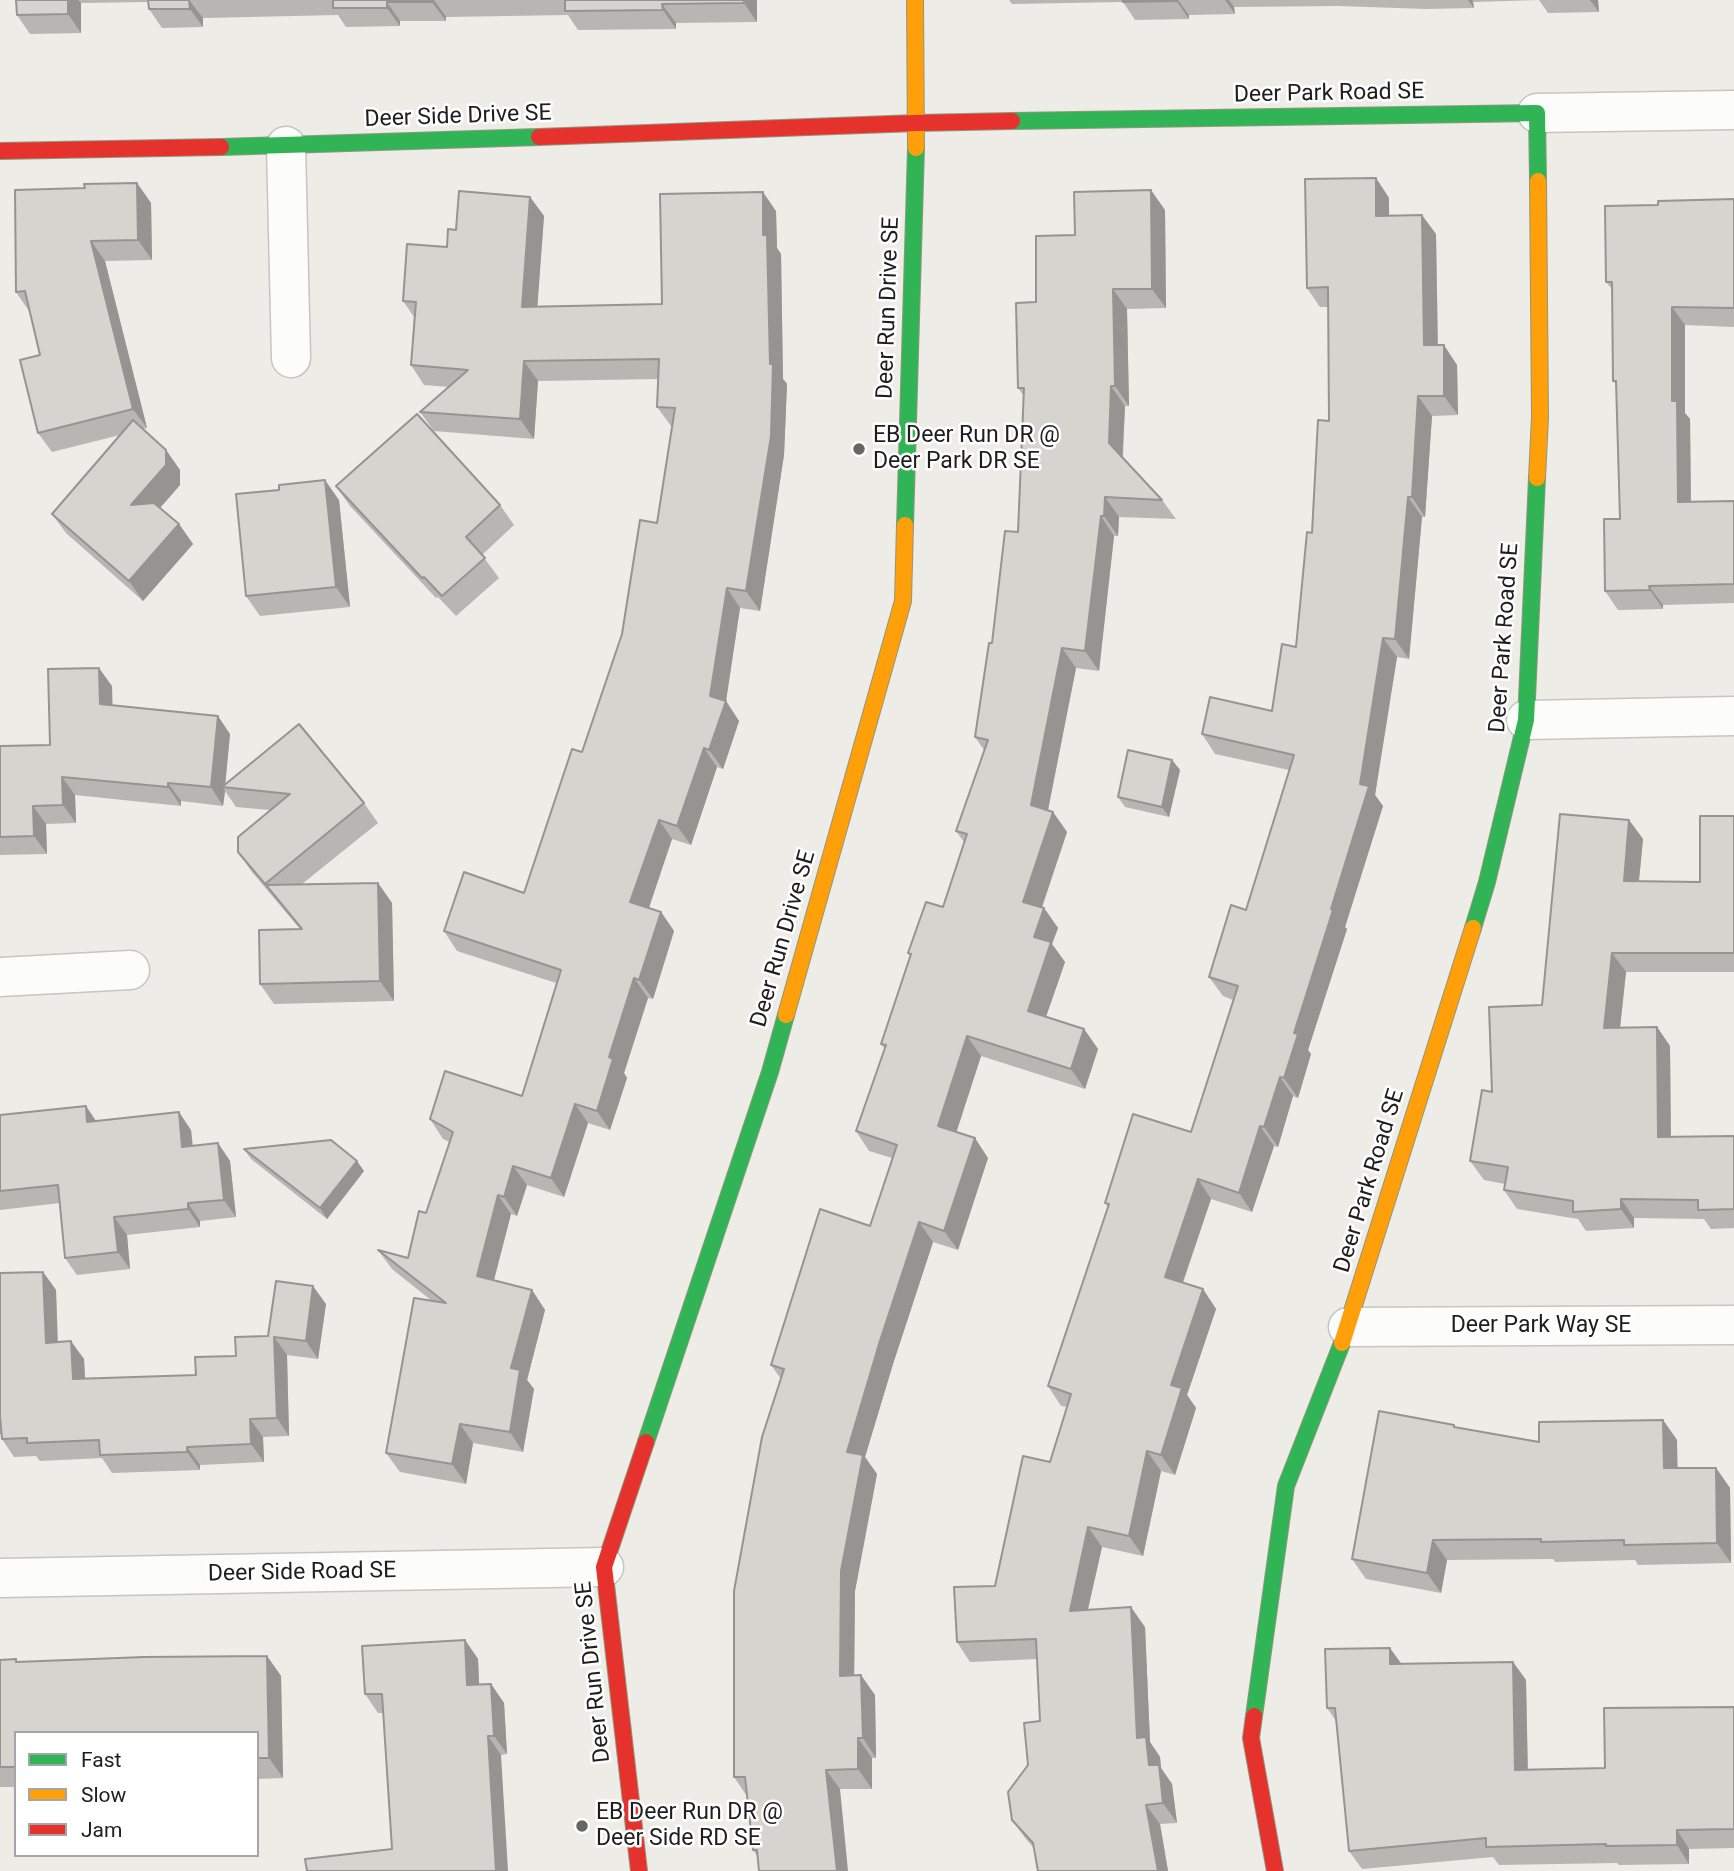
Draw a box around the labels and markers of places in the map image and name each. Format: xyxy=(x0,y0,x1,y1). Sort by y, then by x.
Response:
place label: EB Deer Run DR @ Deer Park DR SE xyxy=(873,422,1060,476)
marker: EB Deer Run DR @ Deer Park DR SE xyxy=(851,441,867,457)
place label: EB Deer Run DR @ Deer Side RD SE xyxy=(596,1799,783,1853)
marker: EB Deer Run DR @ Deer Side RD SE xyxy=(574,1818,590,1834)

